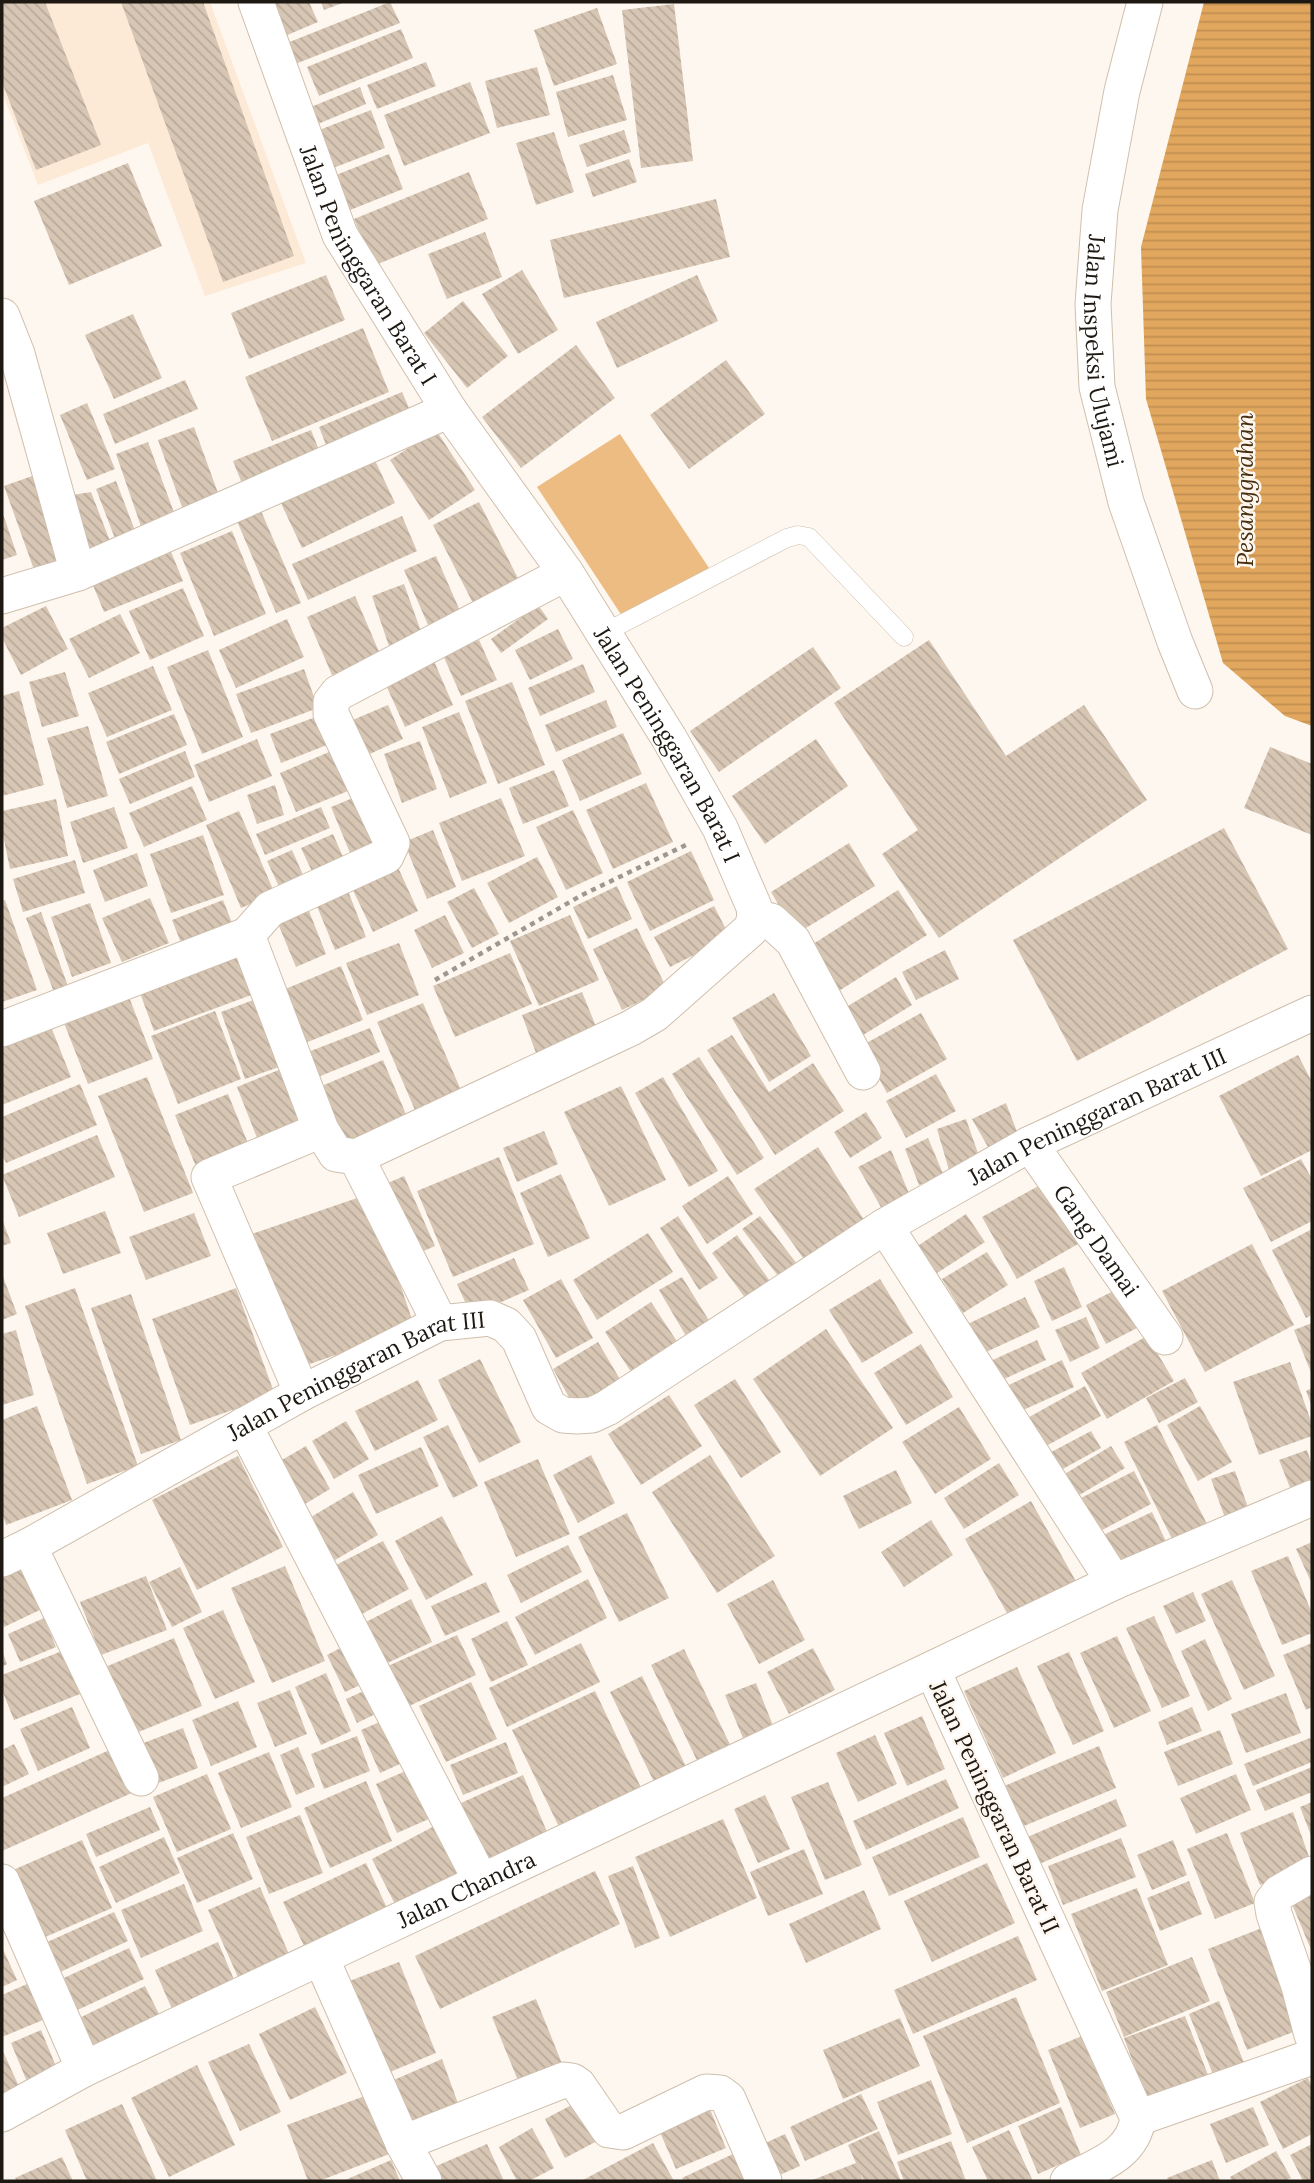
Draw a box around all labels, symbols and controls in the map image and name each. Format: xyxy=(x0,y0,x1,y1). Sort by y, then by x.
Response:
street label: Jalan Peninggaran Barat I xyxy=(294,140,444,390)
street label: Jalan Inspeksi Ulujami xyxy=(1078,233,1131,470)
water label: Pesanggrahan xyxy=(1229,413,1260,567)
street label: Jalan Peninggaran Barat I xyxy=(588,620,747,867)
street label: Jalan Peninggaran Barat III xyxy=(962,1040,1231,1191)
street label: Gang Damai xyxy=(1048,1178,1146,1301)
street label: Jalan Peninggaran Barat III xyxy=(221,1304,486,1447)
street label: Jalan Peninggaran Barat II xyxy=(923,1675,1066,1938)
street label: Jalan Chandra xyxy=(391,1844,540,1934)

